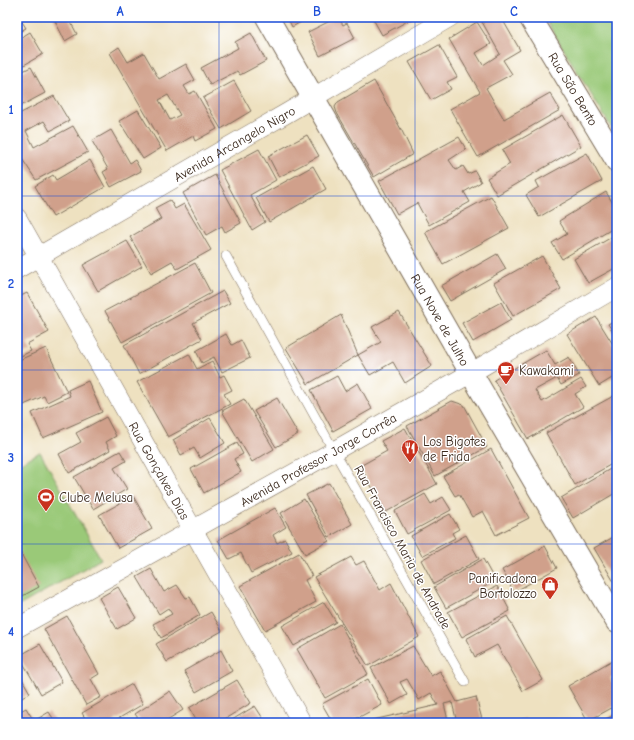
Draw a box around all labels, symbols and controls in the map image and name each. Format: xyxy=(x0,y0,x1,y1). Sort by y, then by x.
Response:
text: A xyxy=(116,4,124,19)
text: B xyxy=(313,4,321,19)
text: C xyxy=(510,4,518,19)
street label: Rua São Bento xyxy=(545,50,601,128)
text: 1 xyxy=(8,102,14,117)
street label: Avenida Arcangelo Nigro xyxy=(171,103,298,185)
street label: Rua Nove de Julho xyxy=(408,271,472,369)
text: 2 xyxy=(8,276,14,291)
cafe icon: Kawakami xyxy=(496,360,516,385)
place label: Kawakami xyxy=(519,363,574,378)
street label: Avenida Professor Jorge Corrêa xyxy=(238,410,399,510)
street label: Rua Gonçalves Dias xyxy=(126,419,193,522)
place label: Los Bigotes de Frida xyxy=(423,434,486,464)
restaurant icon: Los Bigotes de Frida xyxy=(400,438,420,463)
text: 3 xyxy=(8,450,14,465)
street label: Rua Francisco Maria de Andrade xyxy=(351,463,454,632)
sports icon: Clube Melusa xyxy=(36,487,56,512)
place label: Clube Melusa xyxy=(59,490,133,505)
place label: Panificadora Bortolozzo xyxy=(468,571,537,601)
shop icon: Panificadora Bortolozzo xyxy=(540,575,560,600)
text: 4 xyxy=(8,624,14,639)

